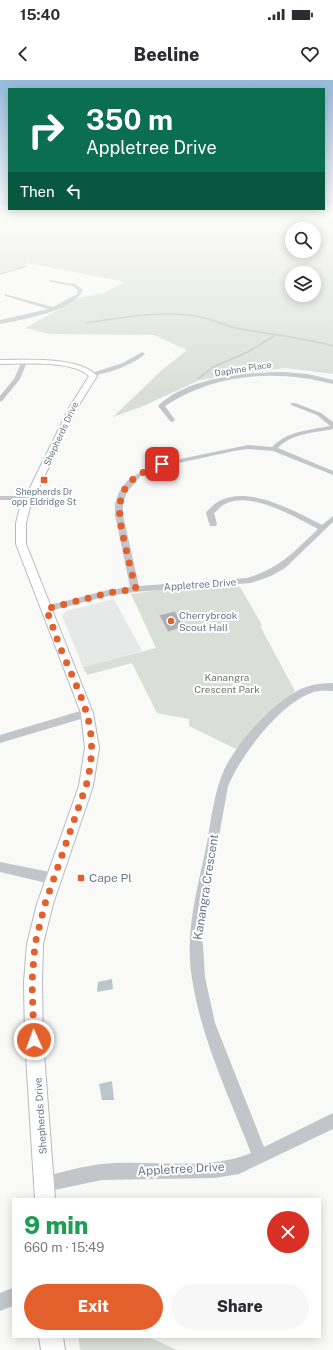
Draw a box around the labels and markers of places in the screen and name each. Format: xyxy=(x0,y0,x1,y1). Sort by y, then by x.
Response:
pin xyxy=(145,447,179,481)
marker: Shepherds Dr opp Eldridge St xyxy=(39,475,49,485)
place label: Shepherds Dr opp Eldridge St xyxy=(12,486,77,507)
place label: Cherrybrook Scout Hall xyxy=(179,609,238,633)
marker: Cherrybrook Scout Hall xyxy=(166,616,176,626)
place label: Cape Pl xyxy=(89,871,132,885)
marker: Cape Pl xyxy=(76,873,86,883)

